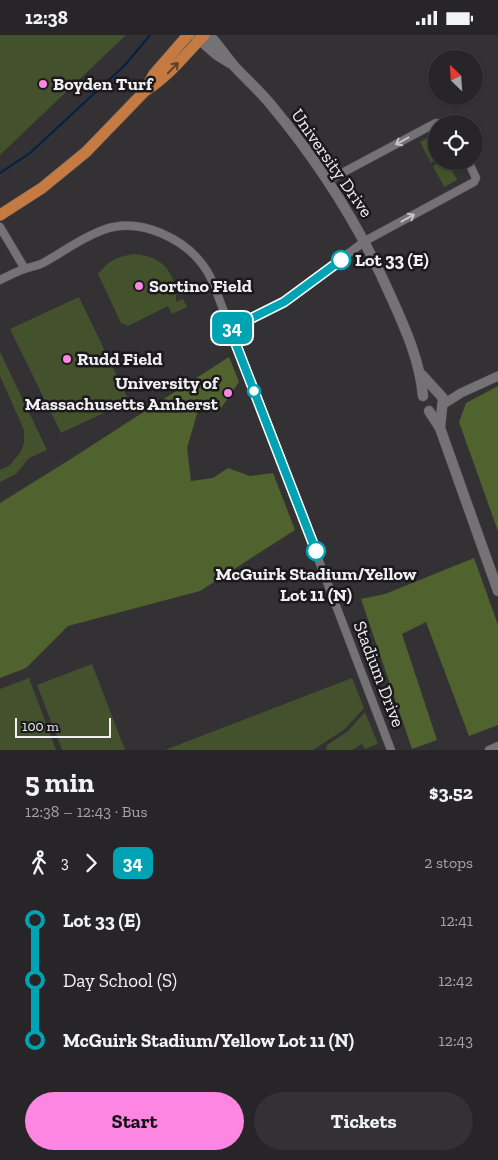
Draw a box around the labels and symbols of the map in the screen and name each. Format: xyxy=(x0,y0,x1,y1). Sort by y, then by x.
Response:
north arrow xyxy=(428,50,482,105)
one-way arrow xyxy=(167,62,180,74)
place label: Boyden Turf xyxy=(53,73,154,95)
marker: Boyden Turf xyxy=(37,78,49,90)
street label: University Drive xyxy=(286,105,378,221)
one-way arrow xyxy=(395,137,410,146)
one-way arrow xyxy=(400,212,415,222)
place label: Lot 33 (E) xyxy=(355,249,429,271)
marker: Lot 33 (E) xyxy=(331,250,351,270)
place label: Sortino Field xyxy=(149,275,253,297)
marker: Sortino Field xyxy=(133,280,145,292)
line badge: 34 xyxy=(210,312,254,344)
place label: Rudd Field xyxy=(77,348,163,370)
marker: Rudd Field xyxy=(61,353,73,365)
place label: University of Massachusetts Amherst xyxy=(25,372,220,415)
unlabelled marker xyxy=(247,384,261,398)
marker: University of Massachusetts Amherst xyxy=(222,387,234,399)
marker: McGuirk Stadium/Yellow Lot 11 (N) xyxy=(306,541,326,561)
place label: McGuirk Stadium/Yellow Lot 11 (N) xyxy=(216,563,417,606)
street label: Stadium Drive xyxy=(349,618,409,730)
scale bar xyxy=(15,715,111,738)

